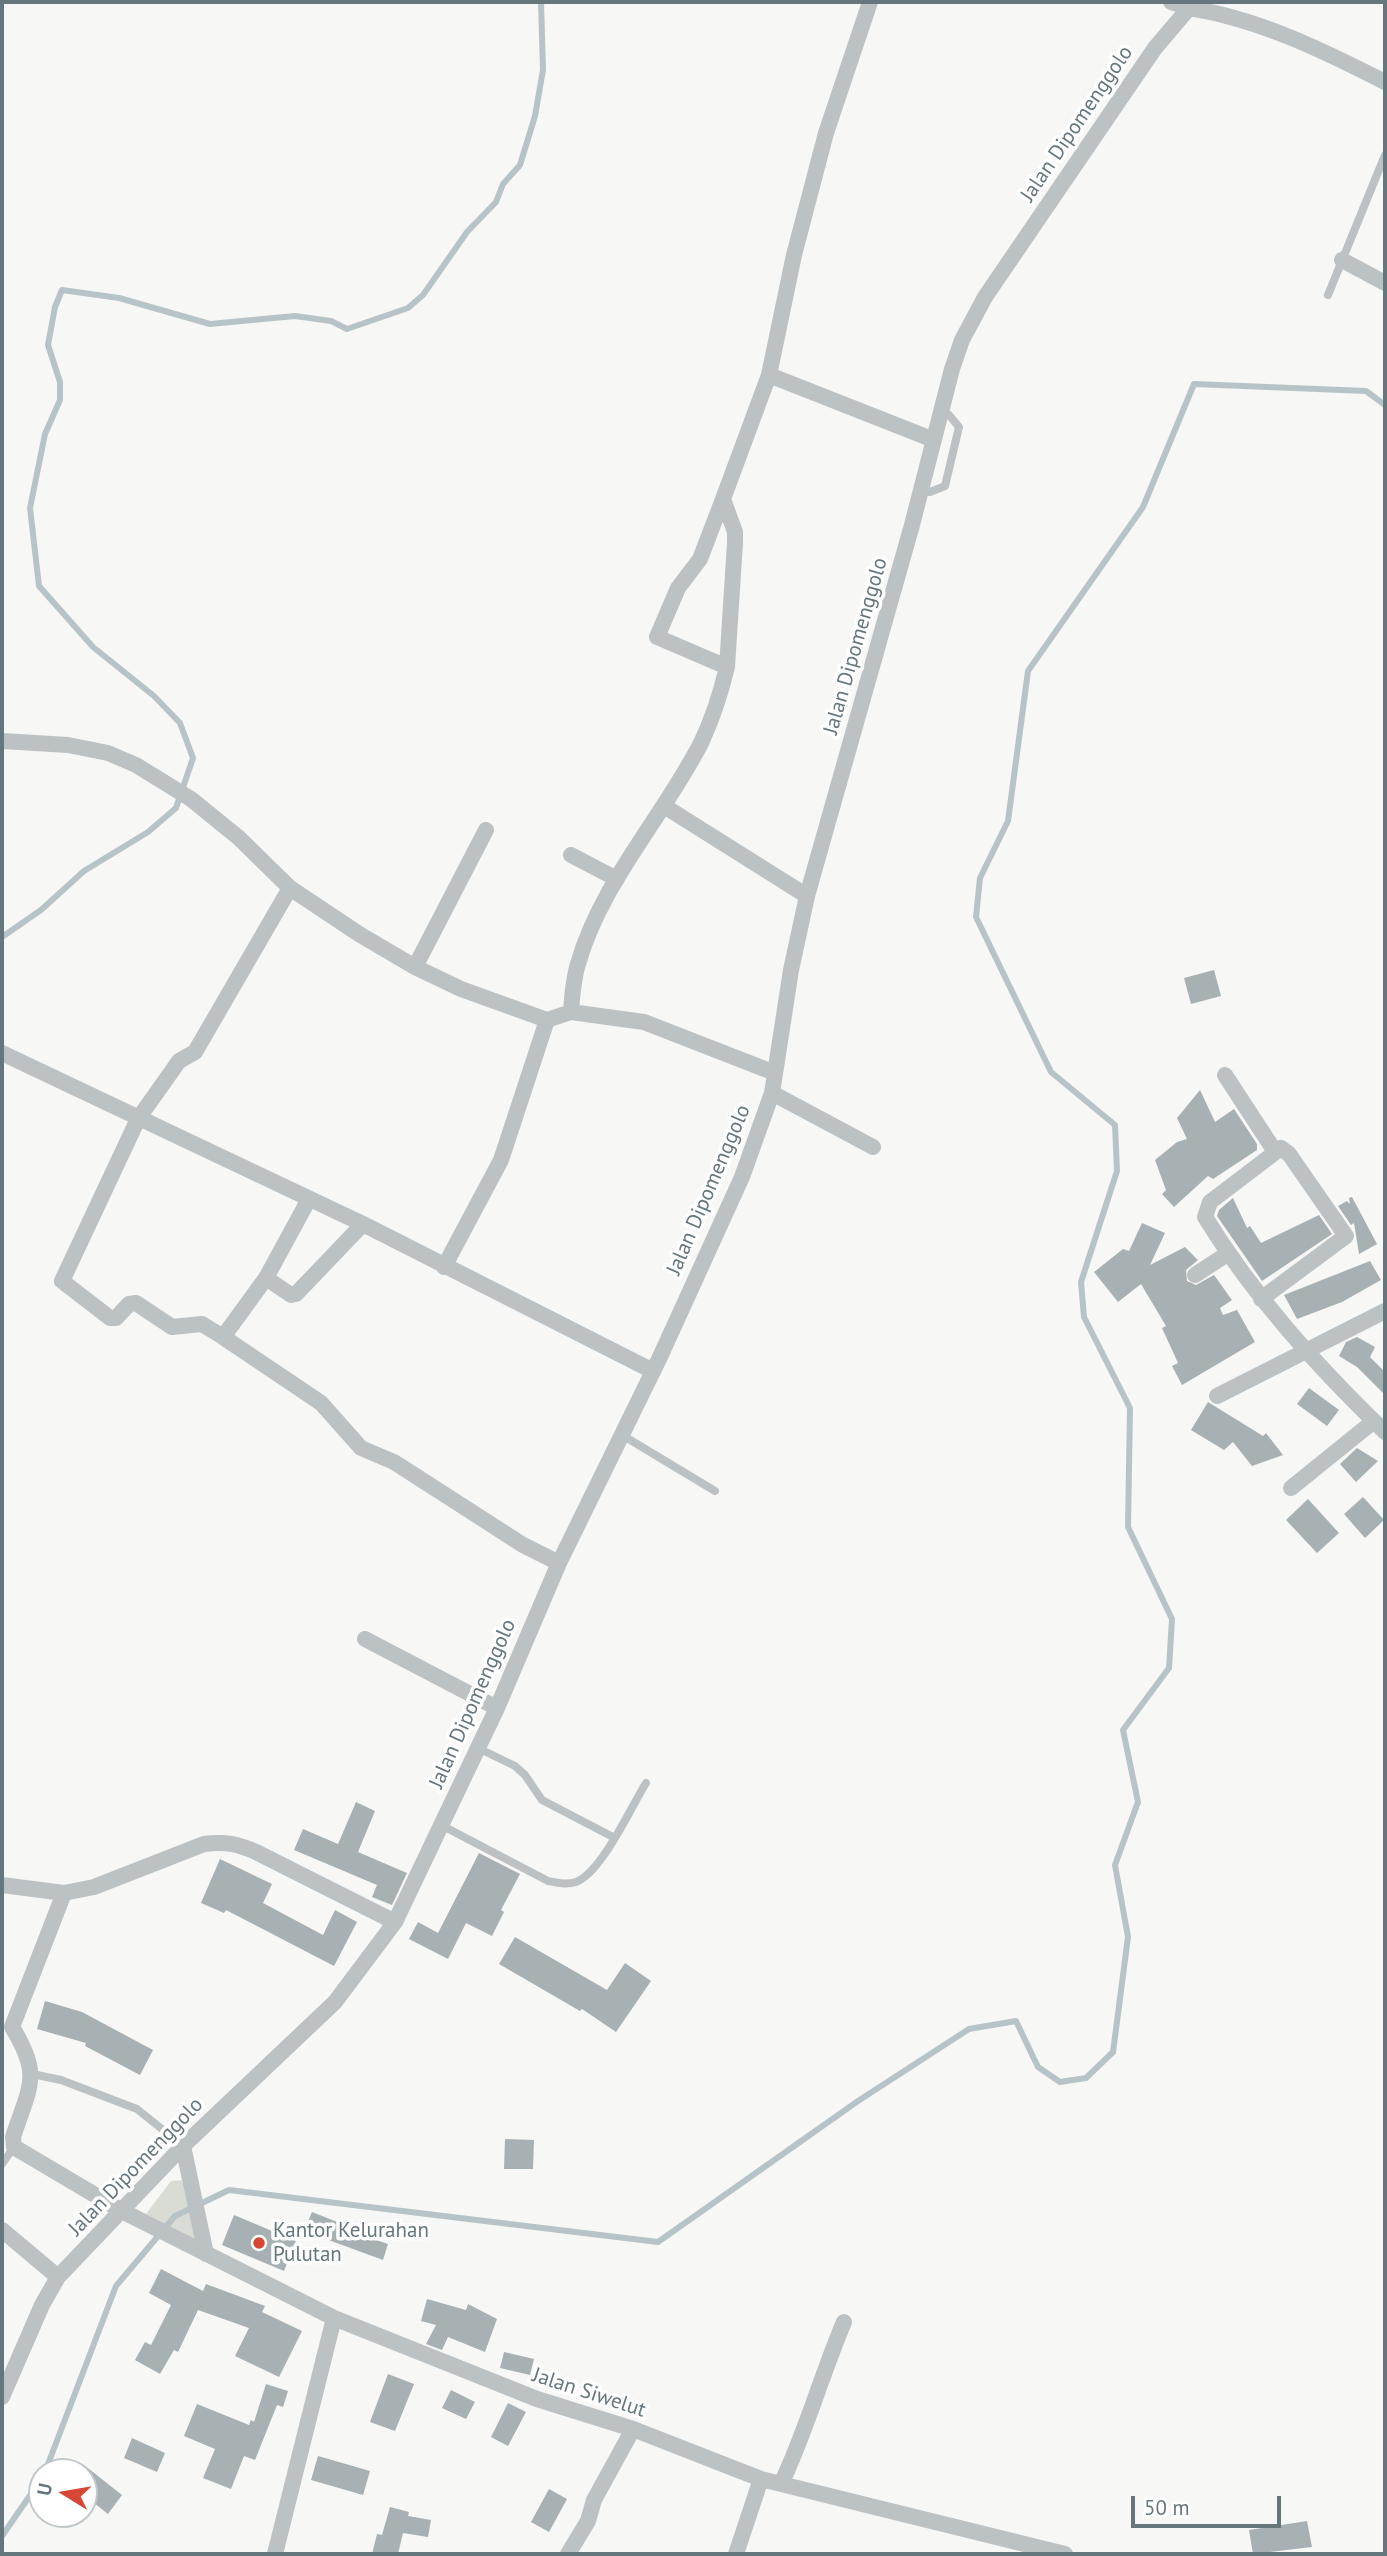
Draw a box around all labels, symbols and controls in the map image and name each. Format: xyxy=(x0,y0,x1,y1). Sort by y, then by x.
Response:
street label: Jalan Dipomenggolo xyxy=(1016,41,1138,207)
street label: Jalan Dipomenggolo xyxy=(819,555,893,737)
street label: Jalan Dipomenggolo xyxy=(662,1101,756,1279)
street label: Jalan Dipomenggolo xyxy=(424,1615,522,1793)
street label: Jalan Dipomenggolo xyxy=(64,2093,208,2241)
place label: Kantor Kelurahan Pulutan xyxy=(273,2218,429,2268)
marker: Kantor Kelurahan Pulutan xyxy=(251,2235,267,2251)
street label: Jalan Siwelut xyxy=(529,2363,649,2423)
north arrow xyxy=(28,2458,98,2528)
text: U xyxy=(31,2481,57,2498)
scale bar xyxy=(1135,2482,1286,2526)
text: 50 m xyxy=(1144,2494,1190,2521)

